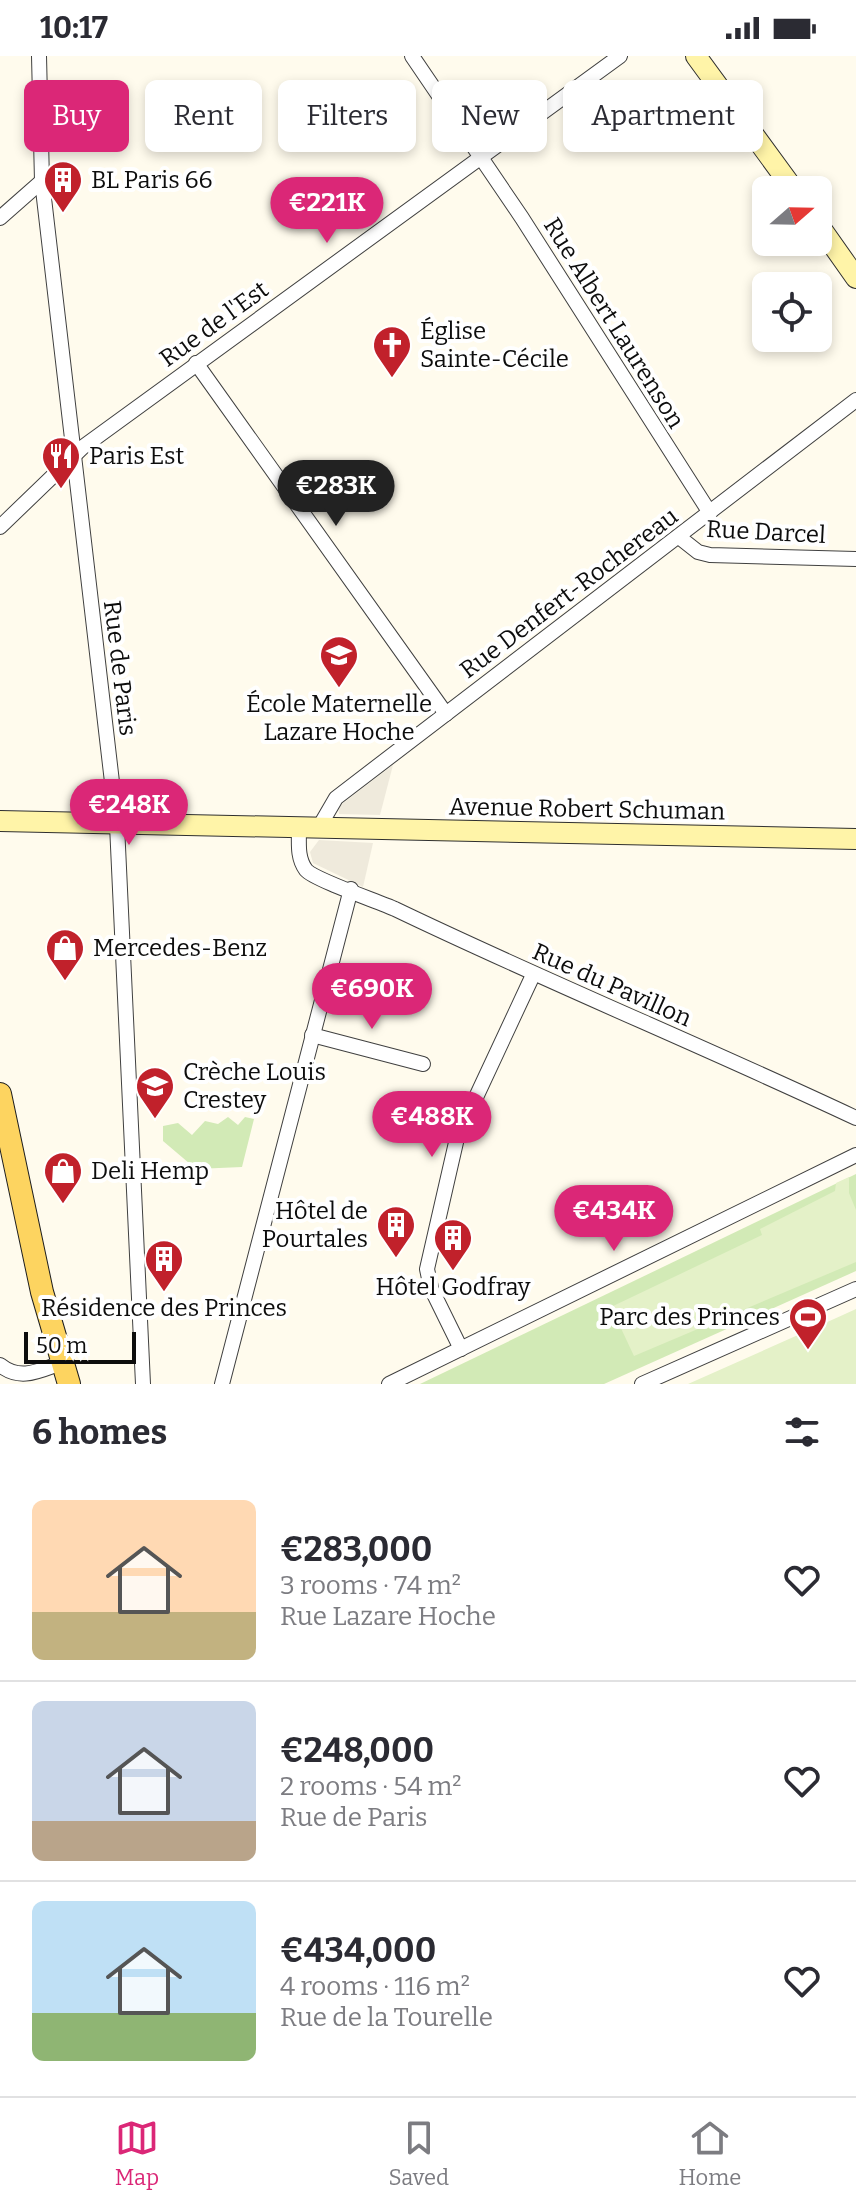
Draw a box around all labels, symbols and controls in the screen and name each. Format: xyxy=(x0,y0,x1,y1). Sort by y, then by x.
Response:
text: 10:17 xyxy=(40,10,108,46)
chip: Buy xyxy=(24,80,129,152)
chip: Rent xyxy=(145,80,262,152)
chip: Filters xyxy=(278,80,416,152)
chip: New xyxy=(432,80,547,152)
chip: Apartment xyxy=(563,80,763,152)
building icon: BL Paris 66 xyxy=(42,159,84,214)
place label: BL Paris 66 xyxy=(91,166,213,194)
north arrow xyxy=(752,176,832,256)
map controls xyxy=(752,176,832,352)
pin: €221K xyxy=(271,177,383,245)
text: €221K xyxy=(288,187,366,218)
street label: Rue Albert Laurenson xyxy=(538,213,690,433)
button: locate xyxy=(752,272,832,352)
street label: Rue de l'Est xyxy=(154,275,274,373)
place label: Église Sainte-Cécile xyxy=(420,316,569,373)
church icon: Église Sainte-Cécile xyxy=(371,324,413,379)
restaurant icon: Paris Est xyxy=(40,435,82,490)
place label: Paris Est xyxy=(89,442,184,470)
pin: €283K xyxy=(280,460,392,528)
text: €283K xyxy=(296,470,376,501)
street label: Rue Denfert-Rochereau xyxy=(455,502,683,684)
street label: Rue Darcel xyxy=(705,515,827,549)
street label: Rue de Paris xyxy=(98,599,142,737)
school or university icon: École Maternelle Lazare Hoche xyxy=(318,634,360,689)
place label: École Maternelle Lazare Hoche xyxy=(246,689,432,746)
pin: €248K xyxy=(73,779,185,847)
text: €248K xyxy=(88,789,170,820)
street label: Avenue Robert Schuman xyxy=(449,793,725,825)
shop icon: Mercedes-Benz xyxy=(44,927,86,982)
place label: Mercedes-Benz xyxy=(93,934,267,962)
street label: Rue du Pavillon xyxy=(528,937,696,1033)
pin: €690K xyxy=(316,963,428,1031)
text: €690K xyxy=(330,973,414,1004)
place label: Crèche Louis Crestey xyxy=(183,1058,326,1114)
school or university icon: Crèche Louis Crestey xyxy=(134,1065,176,1120)
pin: €488K xyxy=(376,1091,488,1159)
text: €488K xyxy=(390,1101,474,1132)
shop icon: Deli Hemp xyxy=(42,1150,84,1205)
place label: Deli Hemp xyxy=(91,1157,209,1185)
pin: €434K xyxy=(558,1185,670,1253)
text: €434K xyxy=(572,1195,656,1226)
place label: Hôtel de Pourtales xyxy=(262,1197,368,1253)
building icon: Hôtel de Pourtales xyxy=(375,1204,417,1259)
building icon: Hôtel Godfray xyxy=(432,1217,474,1272)
building icon: Résidence des Princes xyxy=(143,1238,185,1293)
place label: Hôtel Godfray xyxy=(376,1273,531,1301)
place label: Résidence des Princes xyxy=(41,1294,287,1322)
sports icon: Parc des Princes xyxy=(787,1296,829,1351)
place label: Parc des Princes xyxy=(599,1303,780,1331)
scale bar xyxy=(24,1328,136,1364)
text: 50 m xyxy=(36,1332,87,1359)
icon: filters xyxy=(780,1410,824,1454)
text: 6 homes xyxy=(32,1412,167,1453)
text: €283,000 xyxy=(280,1529,432,1570)
icon: home xyxy=(96,1532,192,1628)
icon: heart xyxy=(780,1558,824,1602)
text: 3 rooms · 74 m² xyxy=(280,1570,461,1601)
text: Rue Lazare Hoche xyxy=(280,1601,496,1632)
text: €248,000 xyxy=(280,1730,434,1771)
icon: home xyxy=(96,1733,192,1829)
icon: heart xyxy=(780,1759,824,1803)
text: 2 rooms · 54 m² xyxy=(280,1771,462,1802)
text: Rue de Paris xyxy=(280,1802,427,1833)
text: €434,000 xyxy=(280,1930,436,1971)
icon: home xyxy=(96,1933,192,2029)
icon: heart xyxy=(780,1959,824,2003)
text: 4 rooms · 116 m² xyxy=(280,1971,470,2002)
text: Rue de la Tourelle xyxy=(280,2002,493,2033)
tab: Map xyxy=(115,2116,159,2191)
tab: Saved xyxy=(389,2116,449,2191)
tab: Home xyxy=(678,2116,741,2191)

